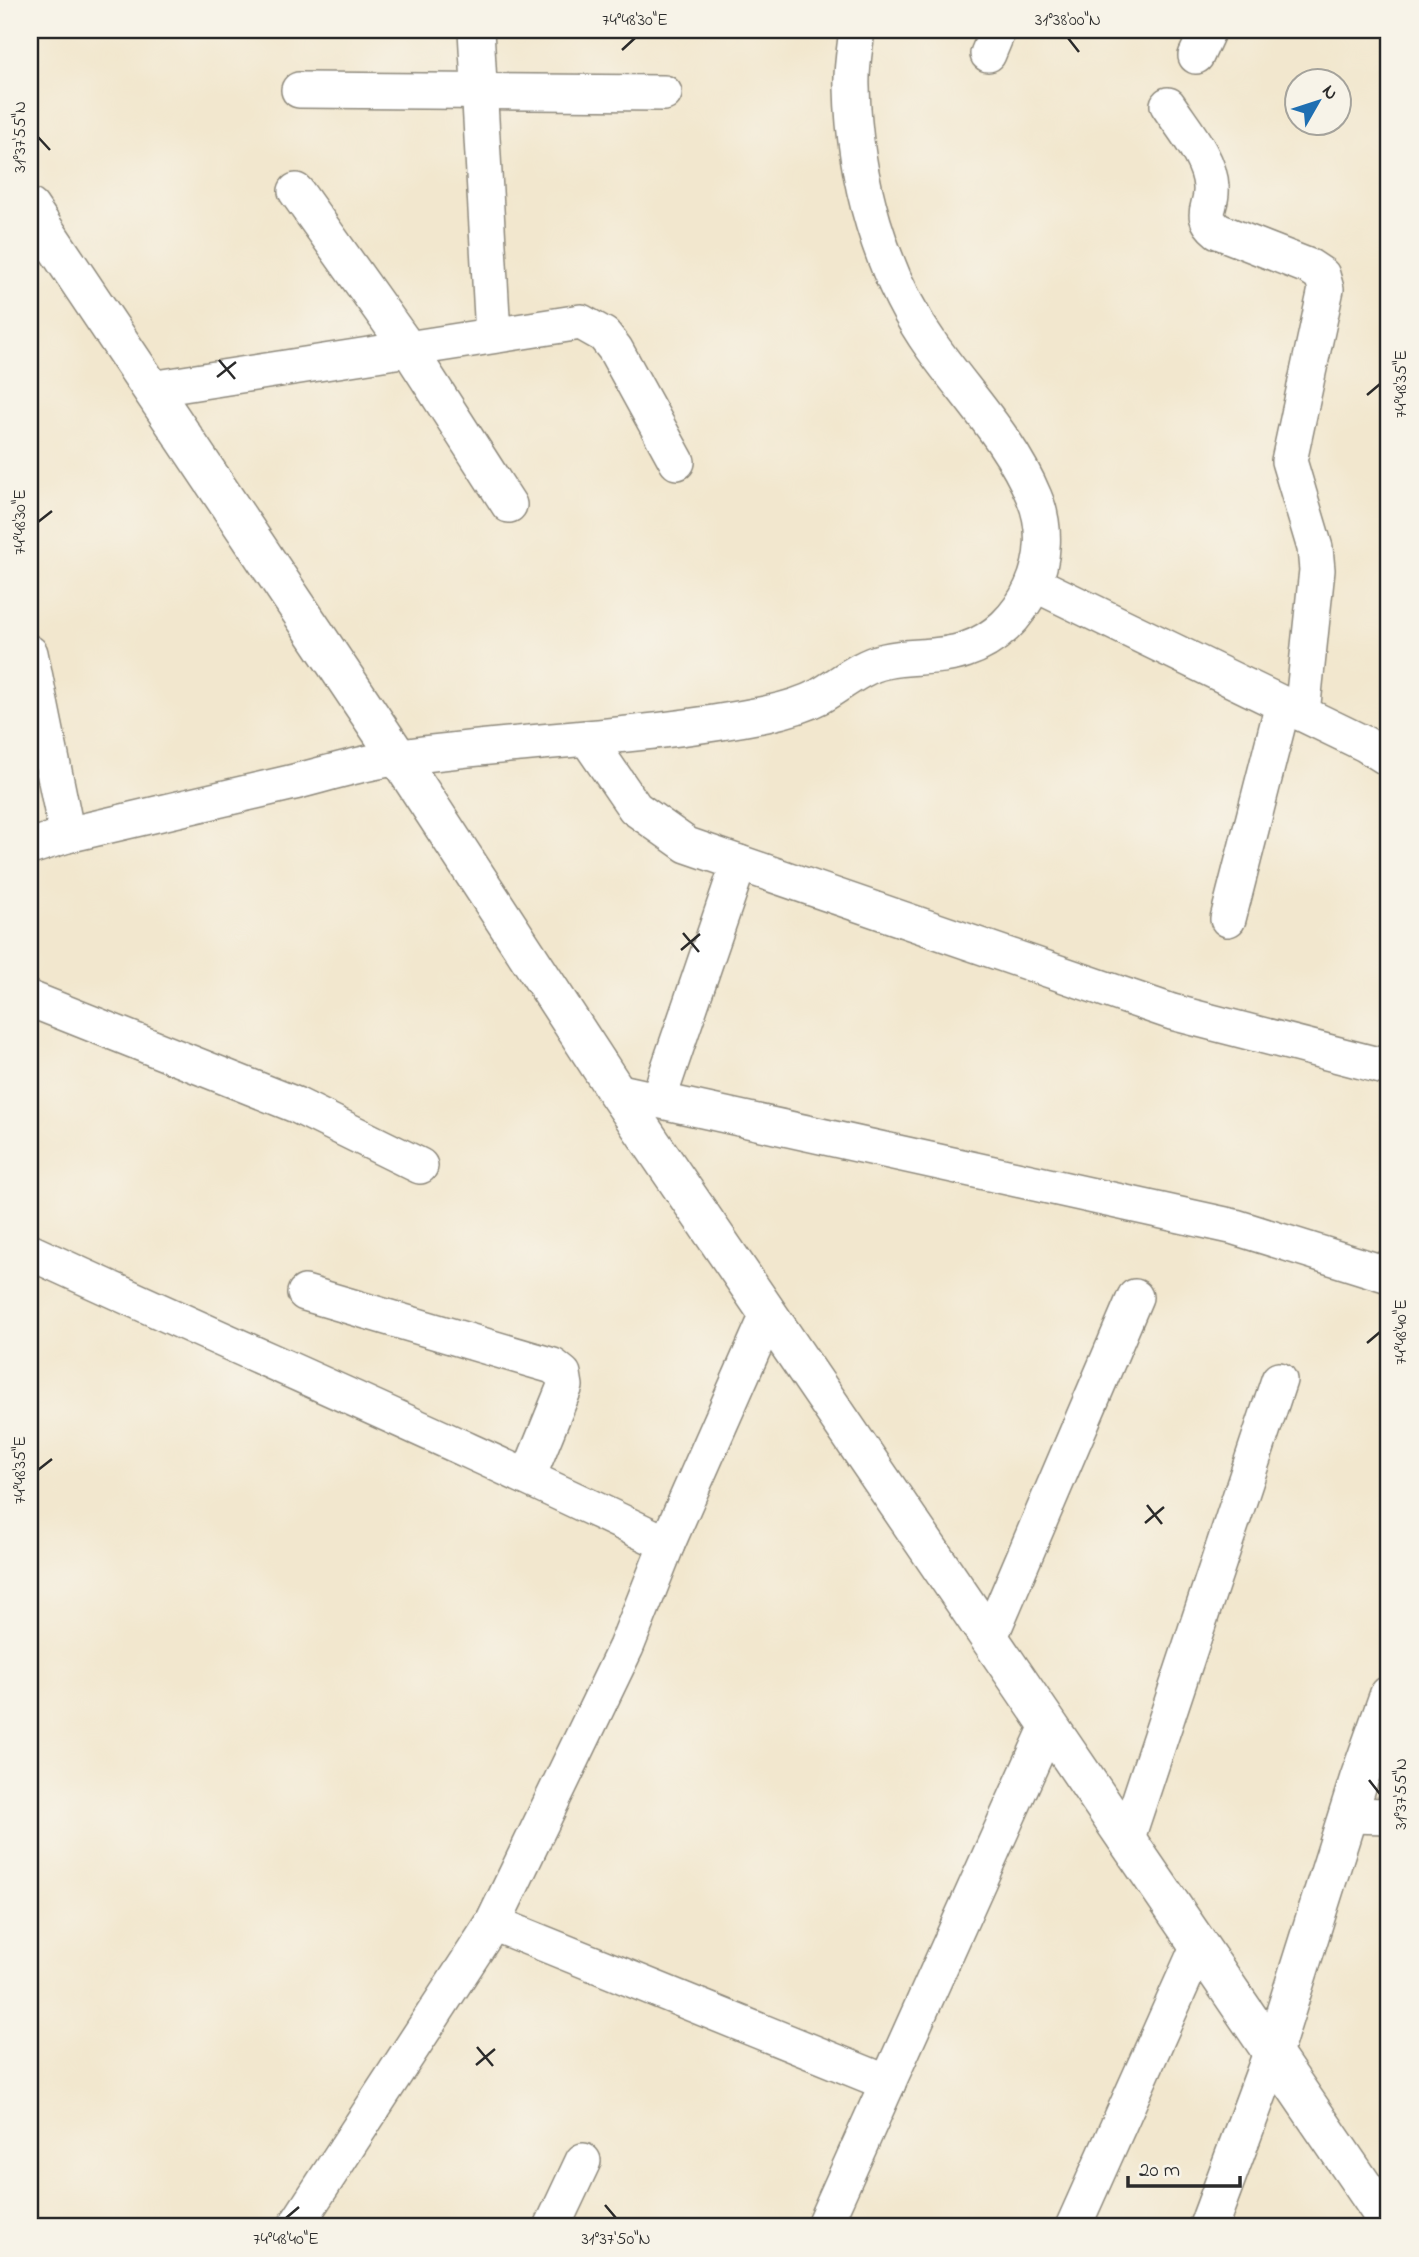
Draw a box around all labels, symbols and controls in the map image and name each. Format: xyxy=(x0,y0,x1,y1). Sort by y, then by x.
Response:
text: 74°48'30"E xyxy=(602,8,668,34)
text: 31°38'00"N xyxy=(1035,8,1101,34)
north arrow xyxy=(1282,66,1352,136)
text: N xyxy=(1315,79,1344,106)
text: 31°37'55"N xyxy=(8,101,34,173)
text: 74°48'35"E xyxy=(1389,350,1415,418)
text: 74°48'30"E xyxy=(8,489,34,555)
text: 74°48'40"E xyxy=(1389,1299,1415,1365)
text: 74°48'35"E xyxy=(8,1436,34,1504)
text: 31°37'55"N xyxy=(1389,1758,1415,1830)
scale bar xyxy=(1128,2145,1240,2189)
text: 20 m xyxy=(1139,2156,1180,2186)
text: 74°48'40"E xyxy=(253,2227,319,2253)
text: 31°37'50"N xyxy=(581,2227,651,2253)

